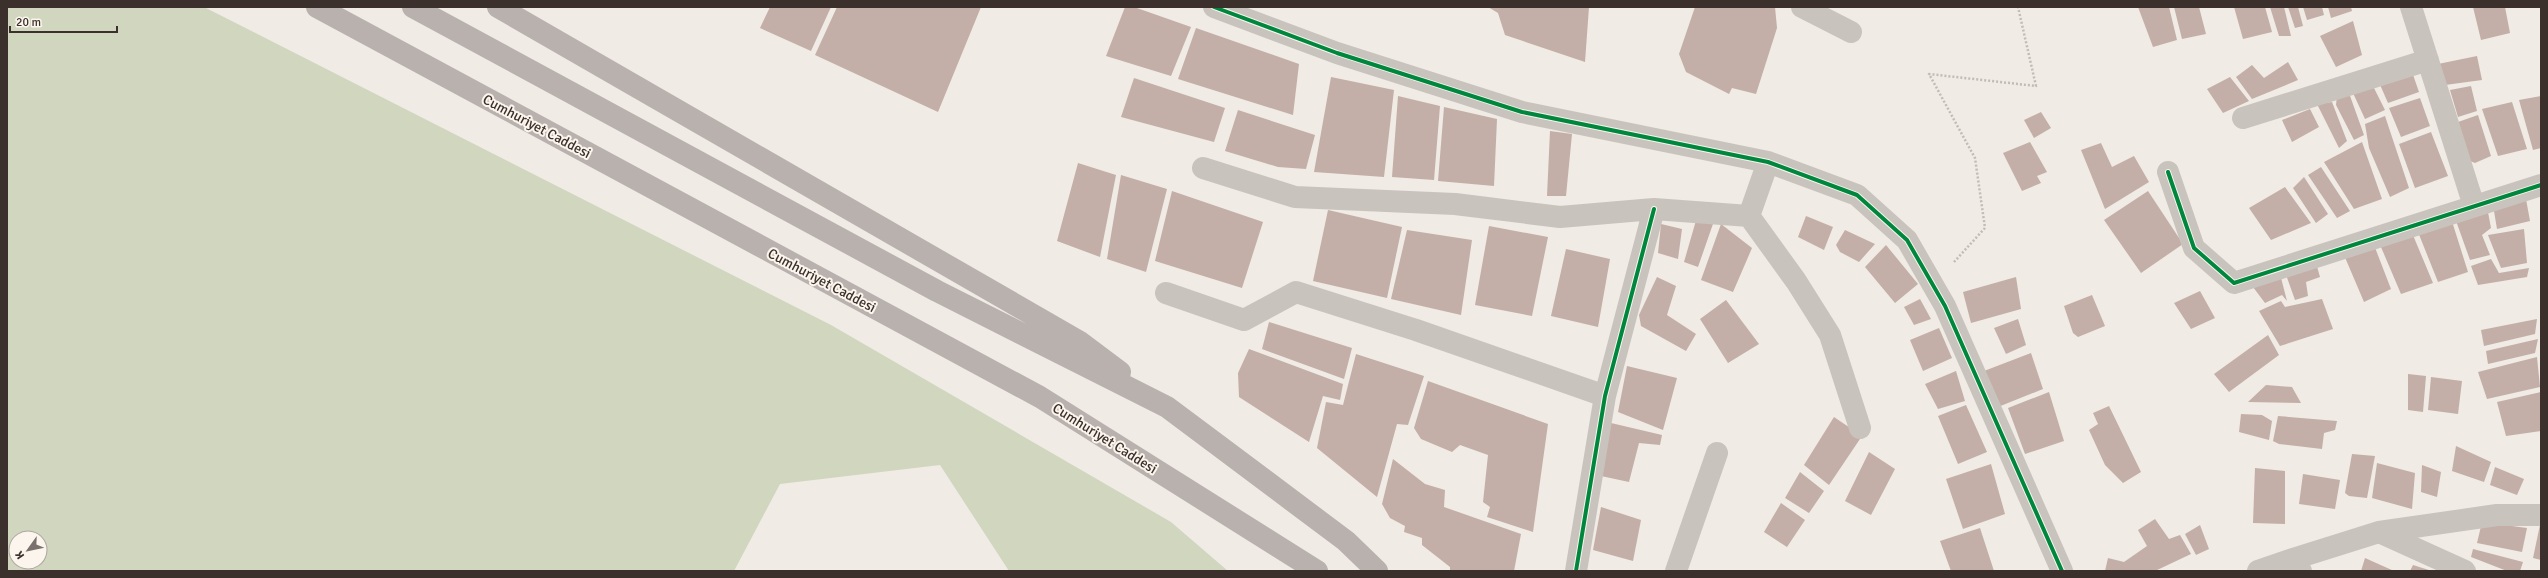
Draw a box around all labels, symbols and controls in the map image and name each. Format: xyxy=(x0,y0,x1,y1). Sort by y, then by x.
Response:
scale bar xyxy=(10,8,117,34)
text: 20 m xyxy=(16,15,41,30)
street label: Cumhuriyet Caddesi xyxy=(480,91,594,162)
street label: Cumhuriyet Caddesi xyxy=(765,245,879,316)
street label: Cumhuriyet Caddesi xyxy=(1049,399,1160,477)
north arrow xyxy=(8,530,48,570)
text: K xyxy=(13,549,27,562)

